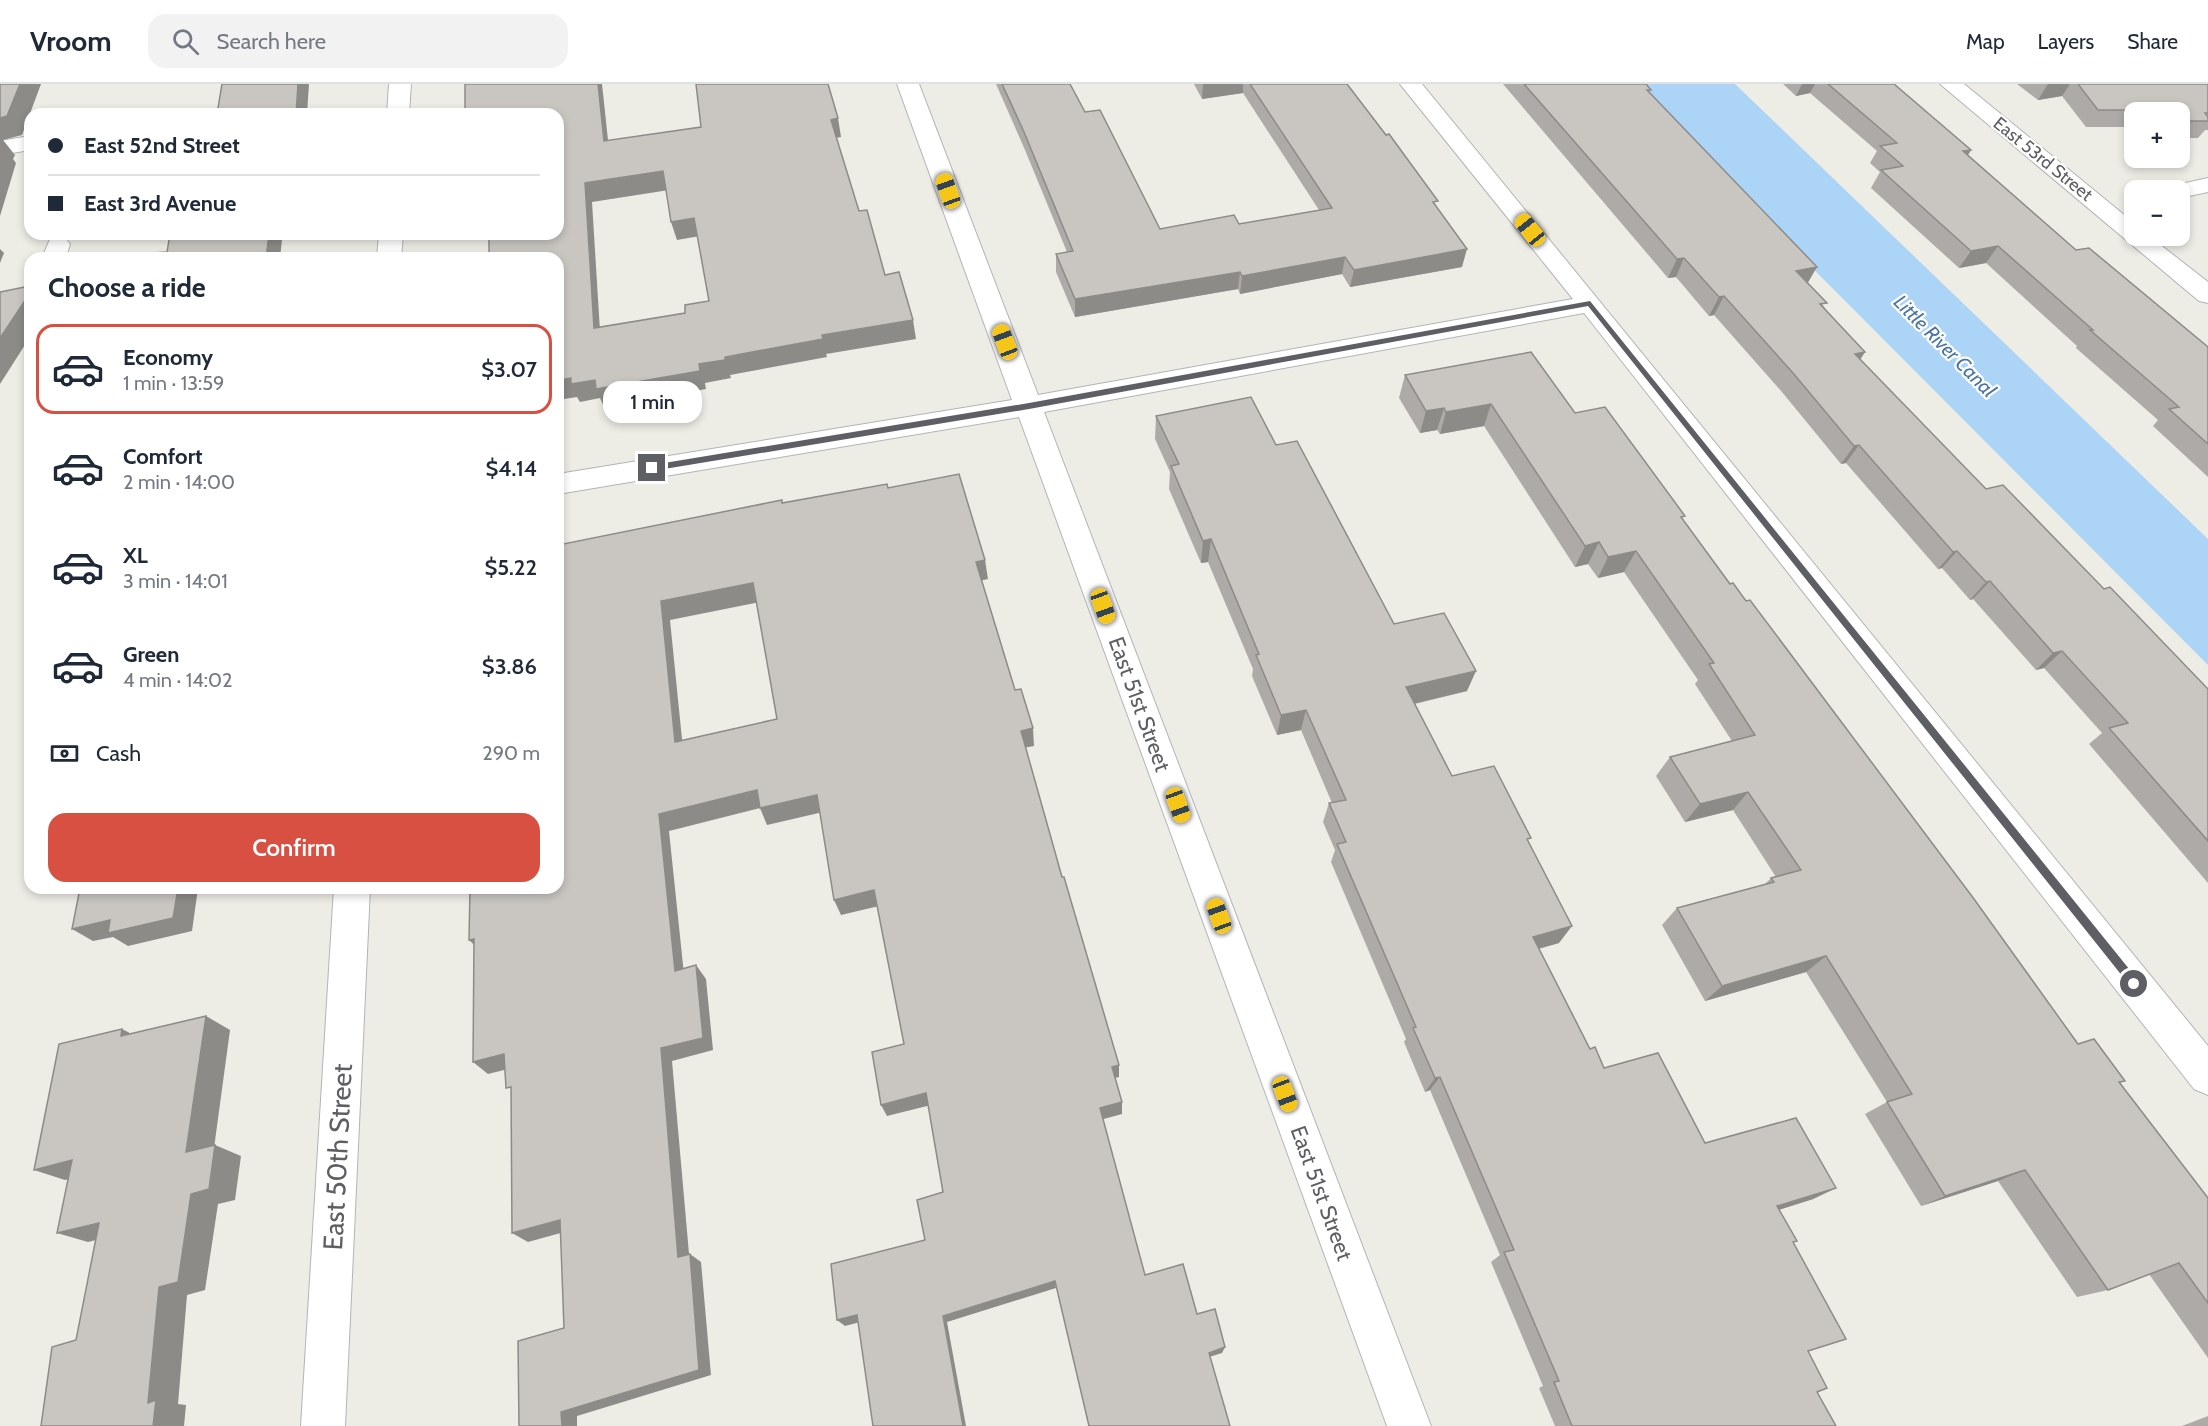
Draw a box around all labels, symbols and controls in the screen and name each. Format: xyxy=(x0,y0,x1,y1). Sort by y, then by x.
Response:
search box xyxy=(148,14,568,68)
text: Vroom xyxy=(30,24,112,58)
icon: search xyxy=(169,25,202,58)
text: Search here xyxy=(217,28,326,55)
text: Map xyxy=(1966,29,2005,54)
text: Layers xyxy=(2038,29,2094,54)
text: Share xyxy=(2127,29,2178,54)
map controls xyxy=(2124,102,2190,246)
button: + xyxy=(2124,102,2190,168)
street label: East 53rd Street xyxy=(1989,112,2097,206)
text: East 52nd Street xyxy=(84,132,240,159)
car xyxy=(933,171,963,211)
button: − xyxy=(2124,180,2190,246)
text: East 3rd Avenue xyxy=(84,190,236,217)
car xyxy=(1512,210,1548,250)
text: Choose a ride xyxy=(48,271,206,304)
water label: Little River Canal xyxy=(1889,290,2001,402)
car xyxy=(990,322,1020,362)
icon: car xyxy=(51,342,105,396)
text: Economy xyxy=(123,344,213,371)
text: $3.07 xyxy=(481,356,537,383)
text: 1 min · 13:59 xyxy=(123,371,224,395)
callout: 1 min xyxy=(602,381,702,423)
text: 1 min xyxy=(630,390,675,414)
icon: car xyxy=(51,441,105,495)
text: Comfort xyxy=(123,443,202,470)
route end xyxy=(638,454,665,481)
text: $4.14 xyxy=(485,455,537,482)
text: 2 min · 14:00 xyxy=(123,470,235,494)
icon: car xyxy=(51,540,105,594)
text: XL xyxy=(123,542,148,569)
text: $5.22 xyxy=(484,554,537,581)
text: 3 min · 14:01 xyxy=(123,569,228,593)
car xyxy=(1088,586,1118,626)
street label: East 51st Street xyxy=(1103,633,1177,776)
icon: car xyxy=(51,639,105,693)
text: Green xyxy=(123,641,179,668)
text: $3.86 xyxy=(482,653,537,680)
text: 4 min · 14:02 xyxy=(123,668,232,692)
icon: cash xyxy=(48,737,81,770)
text: Cash xyxy=(96,740,141,767)
text: 290 m xyxy=(482,741,540,765)
car xyxy=(1163,785,1193,825)
button: Confirm xyxy=(48,813,540,882)
car xyxy=(1204,896,1234,936)
route start xyxy=(2120,970,2147,997)
street label: East 50th Street xyxy=(316,1063,359,1251)
car xyxy=(1270,1074,1300,1114)
street label: East 51st Street xyxy=(1285,1122,1359,1265)

